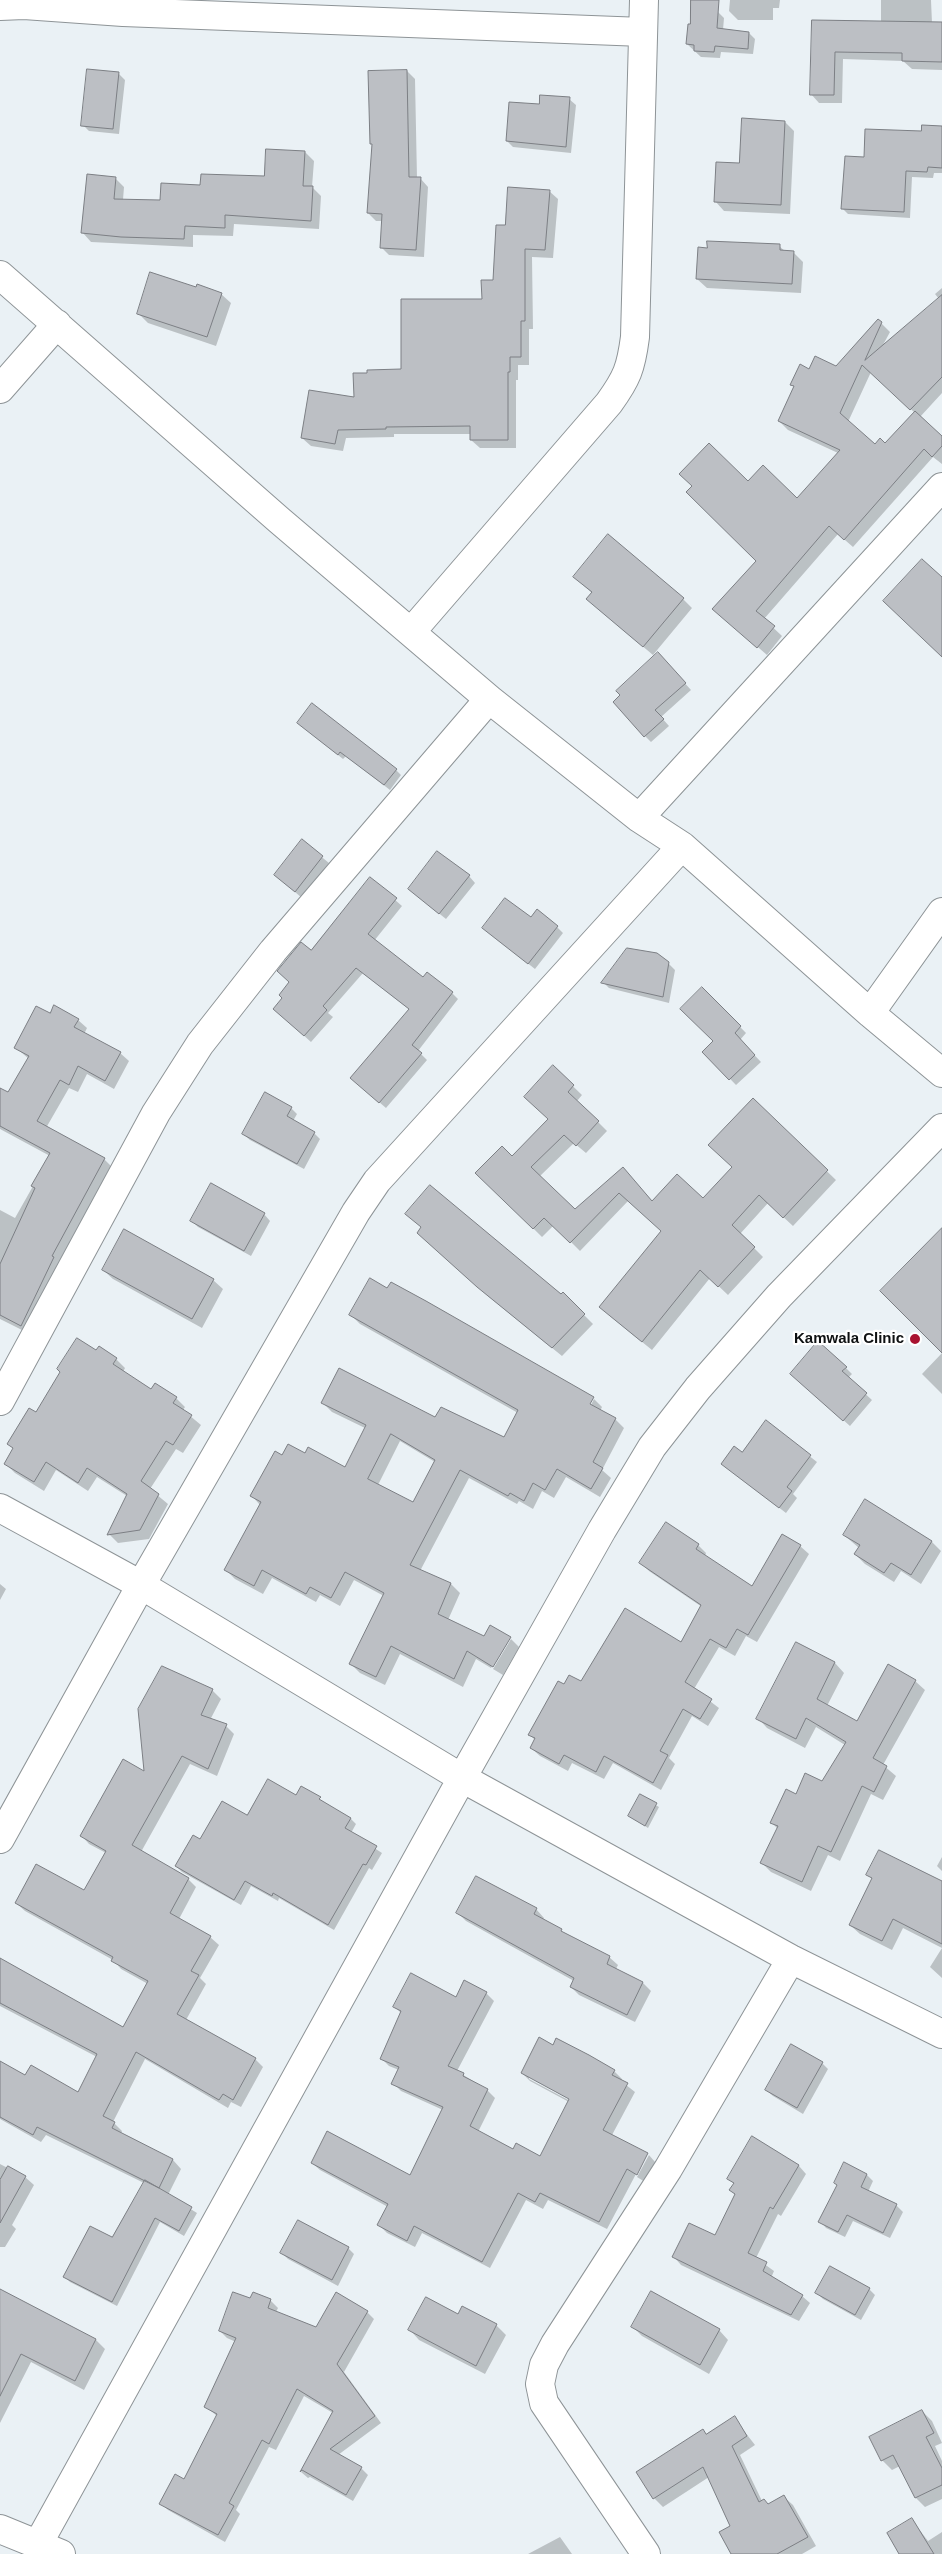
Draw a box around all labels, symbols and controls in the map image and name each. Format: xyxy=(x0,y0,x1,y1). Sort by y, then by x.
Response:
place label: Kamwala Clinic xyxy=(794,1330,904,1348)
marker: Kamwala Clinic xyxy=(908,1332,922,1346)

